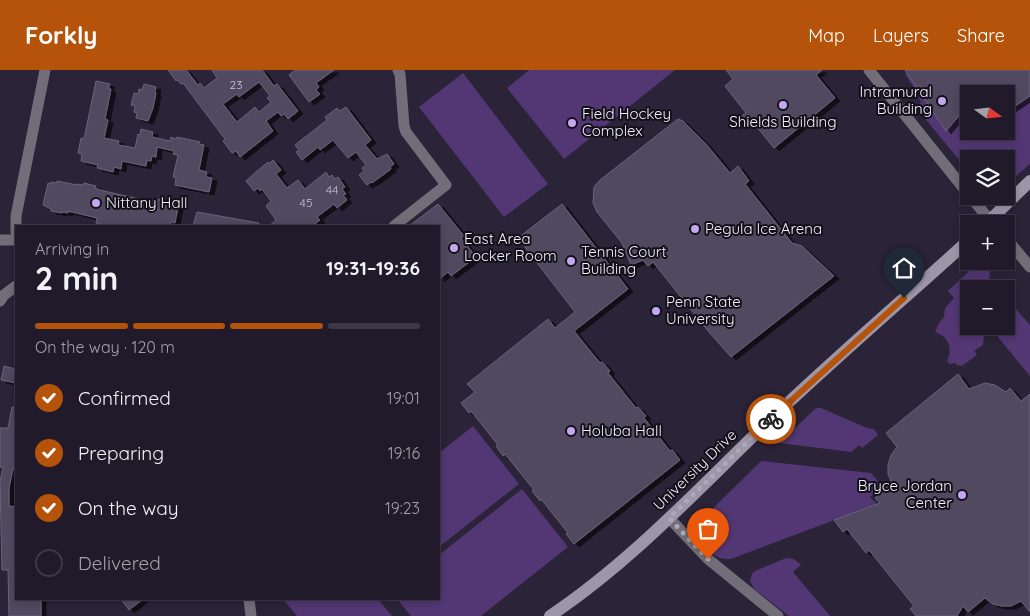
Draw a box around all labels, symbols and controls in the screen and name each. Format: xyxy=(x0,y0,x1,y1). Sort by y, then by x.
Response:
text: Forkly xyxy=(25,20,97,50)
text: Map xyxy=(808,24,845,47)
text: Layers xyxy=(873,24,929,47)
text: Share xyxy=(957,24,1005,47)
house number: 23 xyxy=(230,77,242,92)
place label: Intramural Building xyxy=(859,82,932,118)
north arrow xyxy=(960,85,1015,140)
map controls xyxy=(960,85,1015,335)
marker: Intramural Building xyxy=(936,95,948,107)
marker: Shields Building xyxy=(777,99,789,111)
place label: Field Hockey Complex xyxy=(582,104,671,140)
place label: Shields Building xyxy=(729,112,837,131)
marker: Field Hockey Complex xyxy=(566,117,578,129)
button: layers xyxy=(960,150,1015,205)
house number: 44 xyxy=(326,182,338,197)
place label: Nittany Hall xyxy=(106,193,187,212)
house number: 45 xyxy=(300,195,312,210)
marker: Nittany Hall xyxy=(90,197,102,209)
button: + xyxy=(960,215,1015,270)
place label: Pegula Ice Arena xyxy=(705,219,822,238)
marker: Pegula Ice Arena xyxy=(689,223,701,235)
place label: East Area Locker Room xyxy=(464,229,557,265)
text: Arriving in xyxy=(35,239,109,259)
marker: East Area Locker Room xyxy=(448,242,460,254)
place label: Tennis Court Building xyxy=(581,242,667,278)
pin xyxy=(883,247,925,298)
icon: home xyxy=(890,254,918,282)
marker: Tennis Court Building xyxy=(565,255,577,267)
text: 19:31–19:36 xyxy=(326,256,420,280)
text: 2 min xyxy=(35,258,118,298)
button: − xyxy=(960,280,1015,335)
place label: Penn State University xyxy=(666,292,741,328)
marker: Penn State University xyxy=(650,305,662,317)
text: On the way · 120 m xyxy=(35,337,175,357)
icon: check xyxy=(35,384,63,412)
text: Confirmed xyxy=(78,386,171,410)
text: 19:01 xyxy=(387,388,420,408)
courier xyxy=(746,394,796,444)
icon: bike xyxy=(757,405,785,433)
place label: Holuba Hall xyxy=(581,421,662,440)
marker: Holuba Hall xyxy=(565,425,577,437)
street label: University Drive xyxy=(649,425,740,514)
icon: check xyxy=(35,439,63,467)
text: Preparing xyxy=(78,441,164,465)
text: 19:16 xyxy=(388,443,420,463)
place label: Bryce Jordan Center xyxy=(858,476,952,512)
marker: Bryce Jordan Center xyxy=(956,489,968,501)
icon: check xyxy=(35,494,63,522)
text: On the way xyxy=(78,496,179,520)
text: 19:23 xyxy=(385,498,420,518)
pin xyxy=(687,508,729,559)
icon: bag xyxy=(694,515,722,543)
text: Delivered xyxy=(78,551,161,575)

